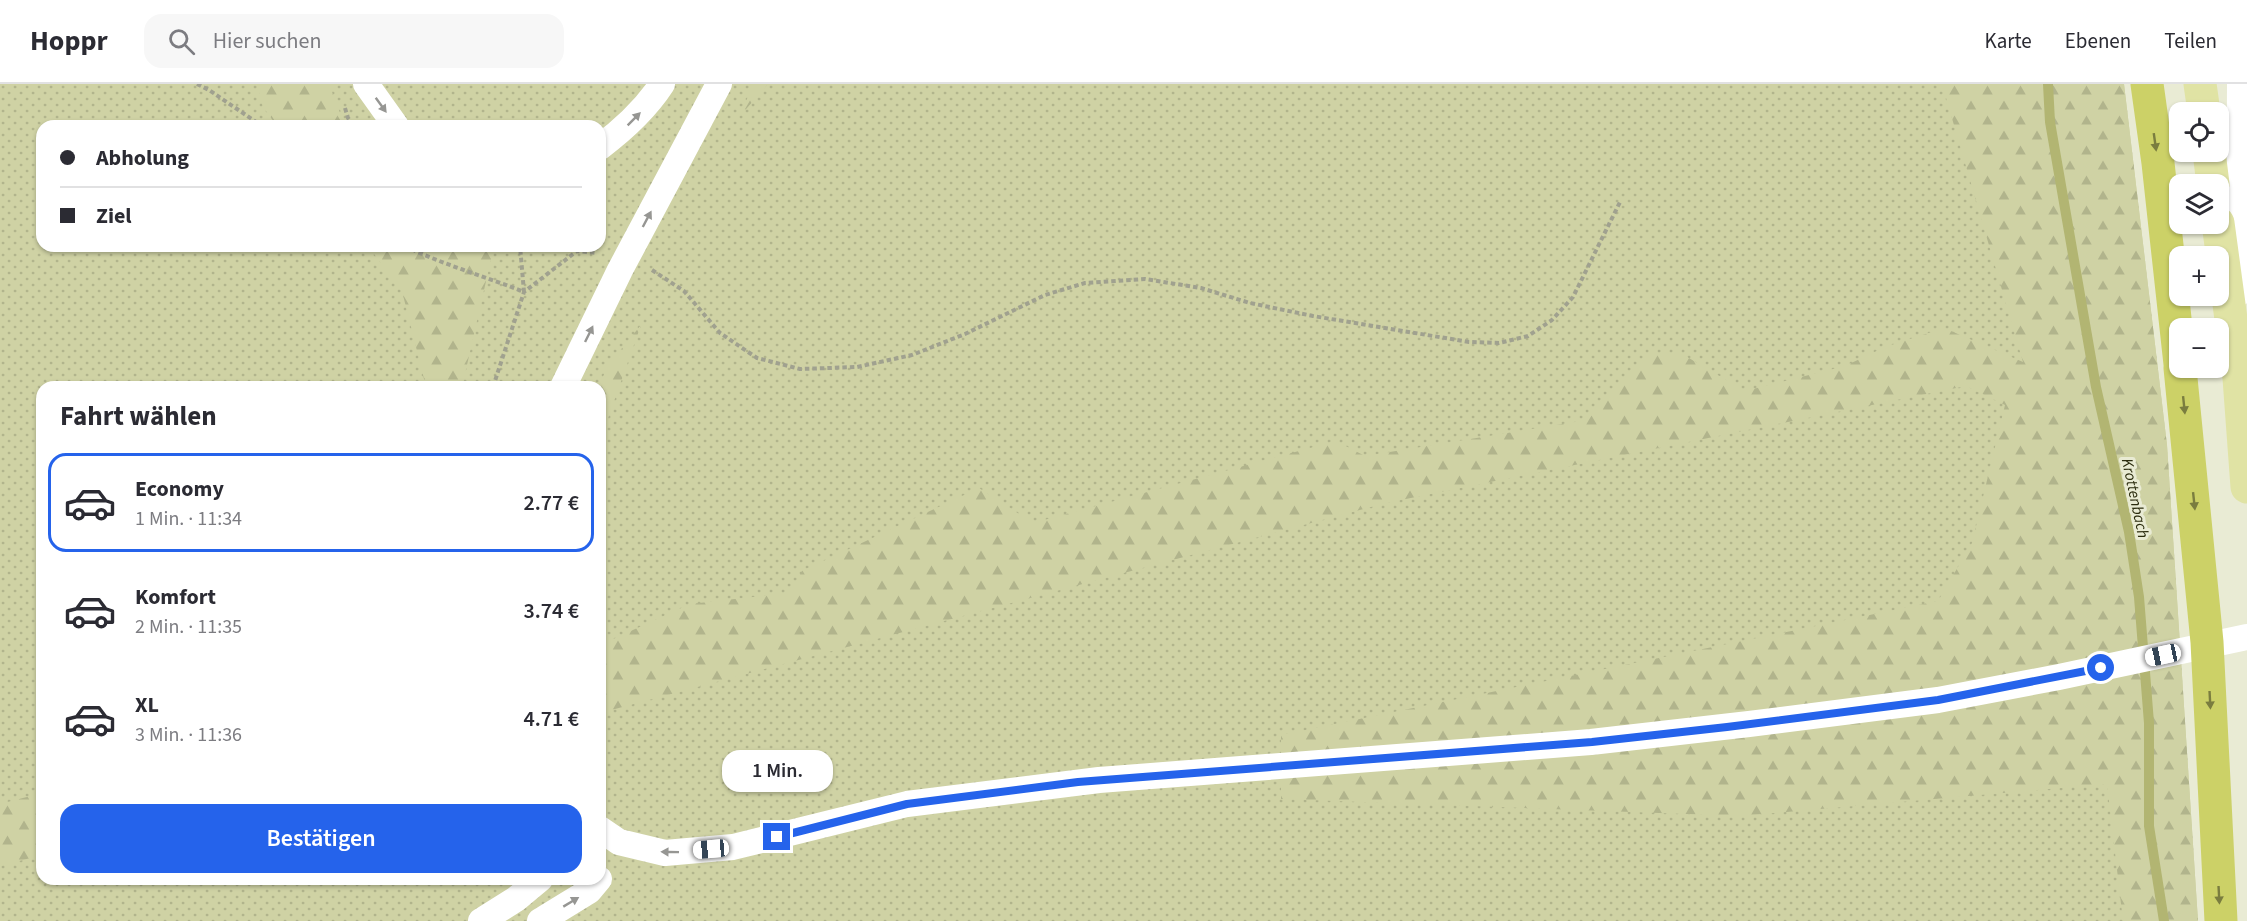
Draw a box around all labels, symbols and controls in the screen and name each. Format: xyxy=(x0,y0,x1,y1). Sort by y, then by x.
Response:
search box xyxy=(144,14,564,68)
text: Hoppr xyxy=(30,21,108,61)
icon: search xyxy=(165,25,198,58)
text: Hier suchen xyxy=(213,25,322,57)
text: Karte xyxy=(1985,26,2032,56)
text: Ebenen xyxy=(2065,26,2131,56)
text: Teilen xyxy=(2164,26,2217,56)
one-way arrow xyxy=(374,98,386,113)
map controls xyxy=(2169,102,2229,378)
button: locate xyxy=(2169,102,2229,162)
one-way arrow xyxy=(627,112,642,126)
one-way arrow xyxy=(2151,133,2160,152)
text: Abholung xyxy=(96,142,189,174)
button: layers xyxy=(2169,174,2229,234)
text: Ziel xyxy=(96,200,132,232)
one-way arrow xyxy=(642,210,652,227)
button: + xyxy=(2169,246,2229,306)
button: − xyxy=(2169,318,2229,378)
one-way arrow xyxy=(584,326,594,343)
one-way arrow xyxy=(2179,396,2189,415)
text: Fahrt wählen xyxy=(60,397,217,436)
water label: Krottenbach xyxy=(2116,456,2154,540)
text: Economy xyxy=(135,473,224,505)
icon: car xyxy=(63,476,117,530)
text: 2.77 € xyxy=(523,487,579,519)
one-way arrow xyxy=(2189,491,2199,510)
text: 1 Min. · 11:34 xyxy=(135,505,242,533)
text: Komfort xyxy=(135,581,216,613)
icon: car xyxy=(63,584,117,638)
text: 3.74 € xyxy=(523,595,579,627)
text: 2 Min. · 11:35 xyxy=(135,613,242,641)
car xyxy=(2144,642,2182,668)
route start xyxy=(2087,654,2114,681)
text: XL xyxy=(135,689,159,721)
one-way arrow xyxy=(2206,691,2215,710)
icon: car xyxy=(63,692,117,746)
text: 4.71 € xyxy=(523,703,579,735)
text: 3 Min. · 11:36 xyxy=(135,721,242,749)
callout: 1 Min. xyxy=(722,750,832,792)
text: 1 Min. xyxy=(752,757,803,785)
button: Bestätigen xyxy=(60,804,582,873)
route end xyxy=(763,823,790,850)
car xyxy=(692,838,730,860)
one-way arrow xyxy=(660,847,679,857)
one-way arrow xyxy=(2215,886,2224,905)
one-way arrow xyxy=(563,897,580,907)

